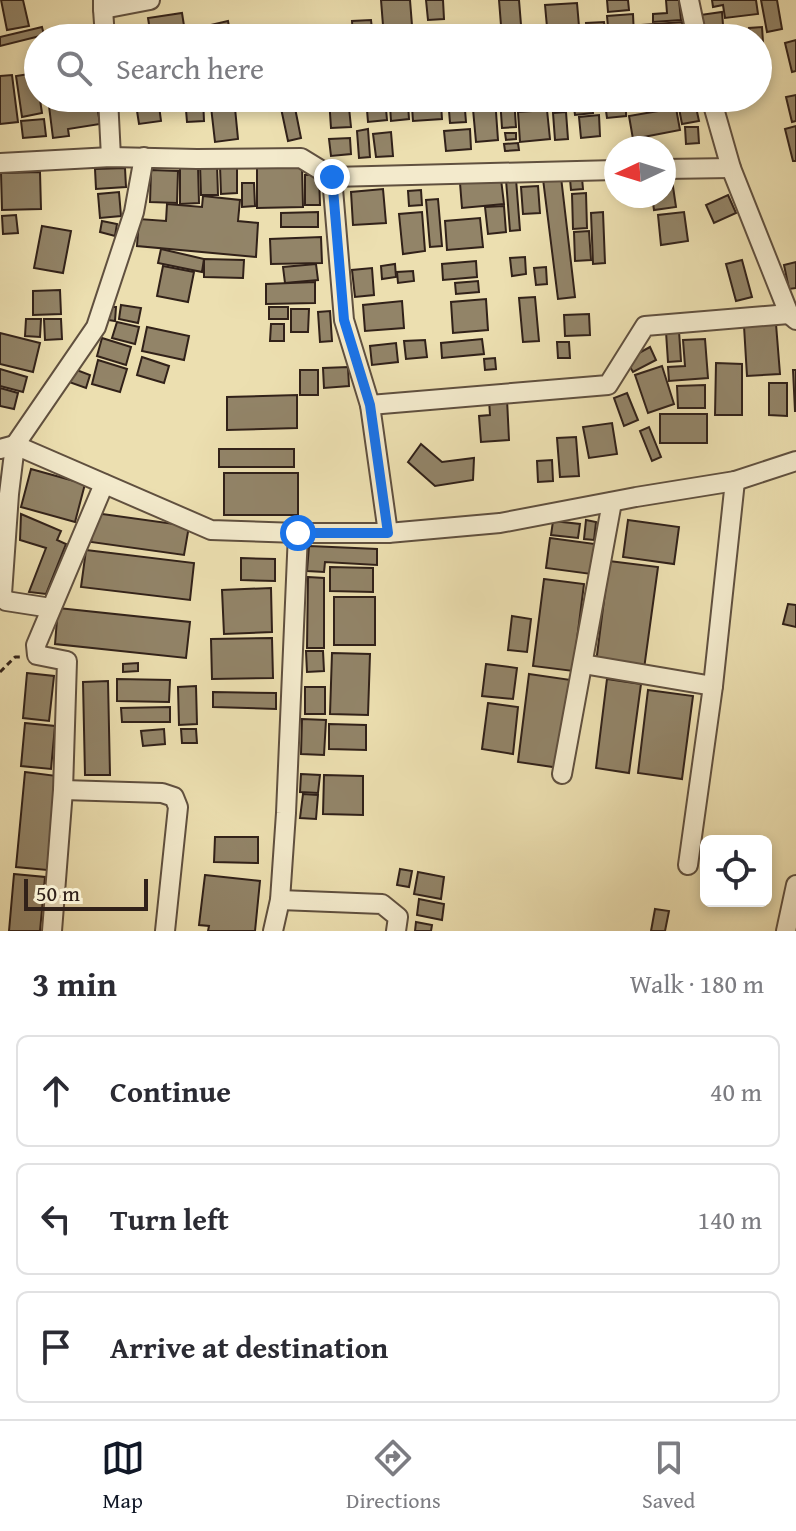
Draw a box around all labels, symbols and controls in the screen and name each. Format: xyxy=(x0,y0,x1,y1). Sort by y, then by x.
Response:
search box xyxy=(24,24,772,112)
icon: search xyxy=(52,46,96,90)
text: Search here xyxy=(116,46,264,90)
north arrow xyxy=(604,136,676,208)
route end xyxy=(314,159,350,195)
route start xyxy=(280,515,316,551)
map controls xyxy=(700,835,772,907)
button: locate xyxy=(700,835,772,907)
scale bar xyxy=(24,875,148,911)
text: 50 m xyxy=(36,877,80,909)
text: 3 min xyxy=(32,959,117,1008)
text: Walk · 180 m xyxy=(630,964,764,1003)
icon: ahead xyxy=(34,1069,78,1113)
text: Continue xyxy=(110,1069,231,1113)
text: 40 m xyxy=(710,1072,762,1111)
icon: left xyxy=(34,1197,78,1241)
text: Turn left xyxy=(110,1197,229,1241)
text: 140 m xyxy=(697,1200,762,1239)
icon: arrive xyxy=(34,1325,78,1369)
text: Arrive at destination xyxy=(110,1325,388,1369)
tab: Map xyxy=(101,1436,145,1516)
tab: Directions xyxy=(346,1436,441,1516)
tab: Saved xyxy=(642,1436,695,1516)

